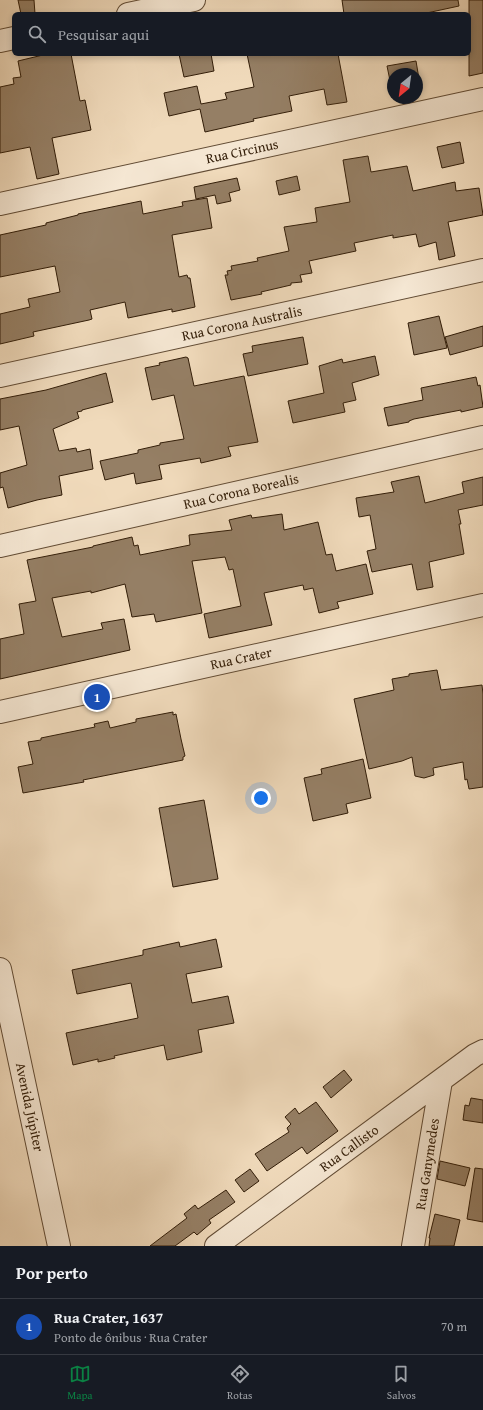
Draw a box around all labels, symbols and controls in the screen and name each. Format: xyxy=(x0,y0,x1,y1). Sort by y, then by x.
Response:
search box xyxy=(12,12,471,56)
icon: search xyxy=(26,23,48,45)
text: Pesquisar aqui xyxy=(58,24,149,45)
north arrow xyxy=(387,68,423,104)
street label: Rua Circinus xyxy=(204,134,280,168)
street label: Rua Corona Australis xyxy=(180,300,304,346)
street label: Rua Corona Borealis xyxy=(181,468,301,514)
street label: Rua Crater xyxy=(208,642,274,674)
pin: 1 xyxy=(84,682,110,712)
your location xyxy=(251,788,271,808)
street label: Avenida Júpiter xyxy=(11,1061,49,1154)
street label: Rua Ganymedes xyxy=(410,1117,444,1211)
street label: Rua Callisto xyxy=(315,1120,383,1176)
text: Por perto xyxy=(16,1260,88,1285)
text: Rua Crater, 1637 xyxy=(54,1307,163,1328)
text: 1 xyxy=(26,1317,32,1336)
text: 70 m xyxy=(441,1317,467,1336)
text: Ponto de ônibus · Rua Crater xyxy=(54,1328,207,1347)
tab: Mapa xyxy=(67,1363,93,1403)
tab: Rotas xyxy=(227,1363,252,1403)
tab: Salvos xyxy=(387,1363,416,1403)

